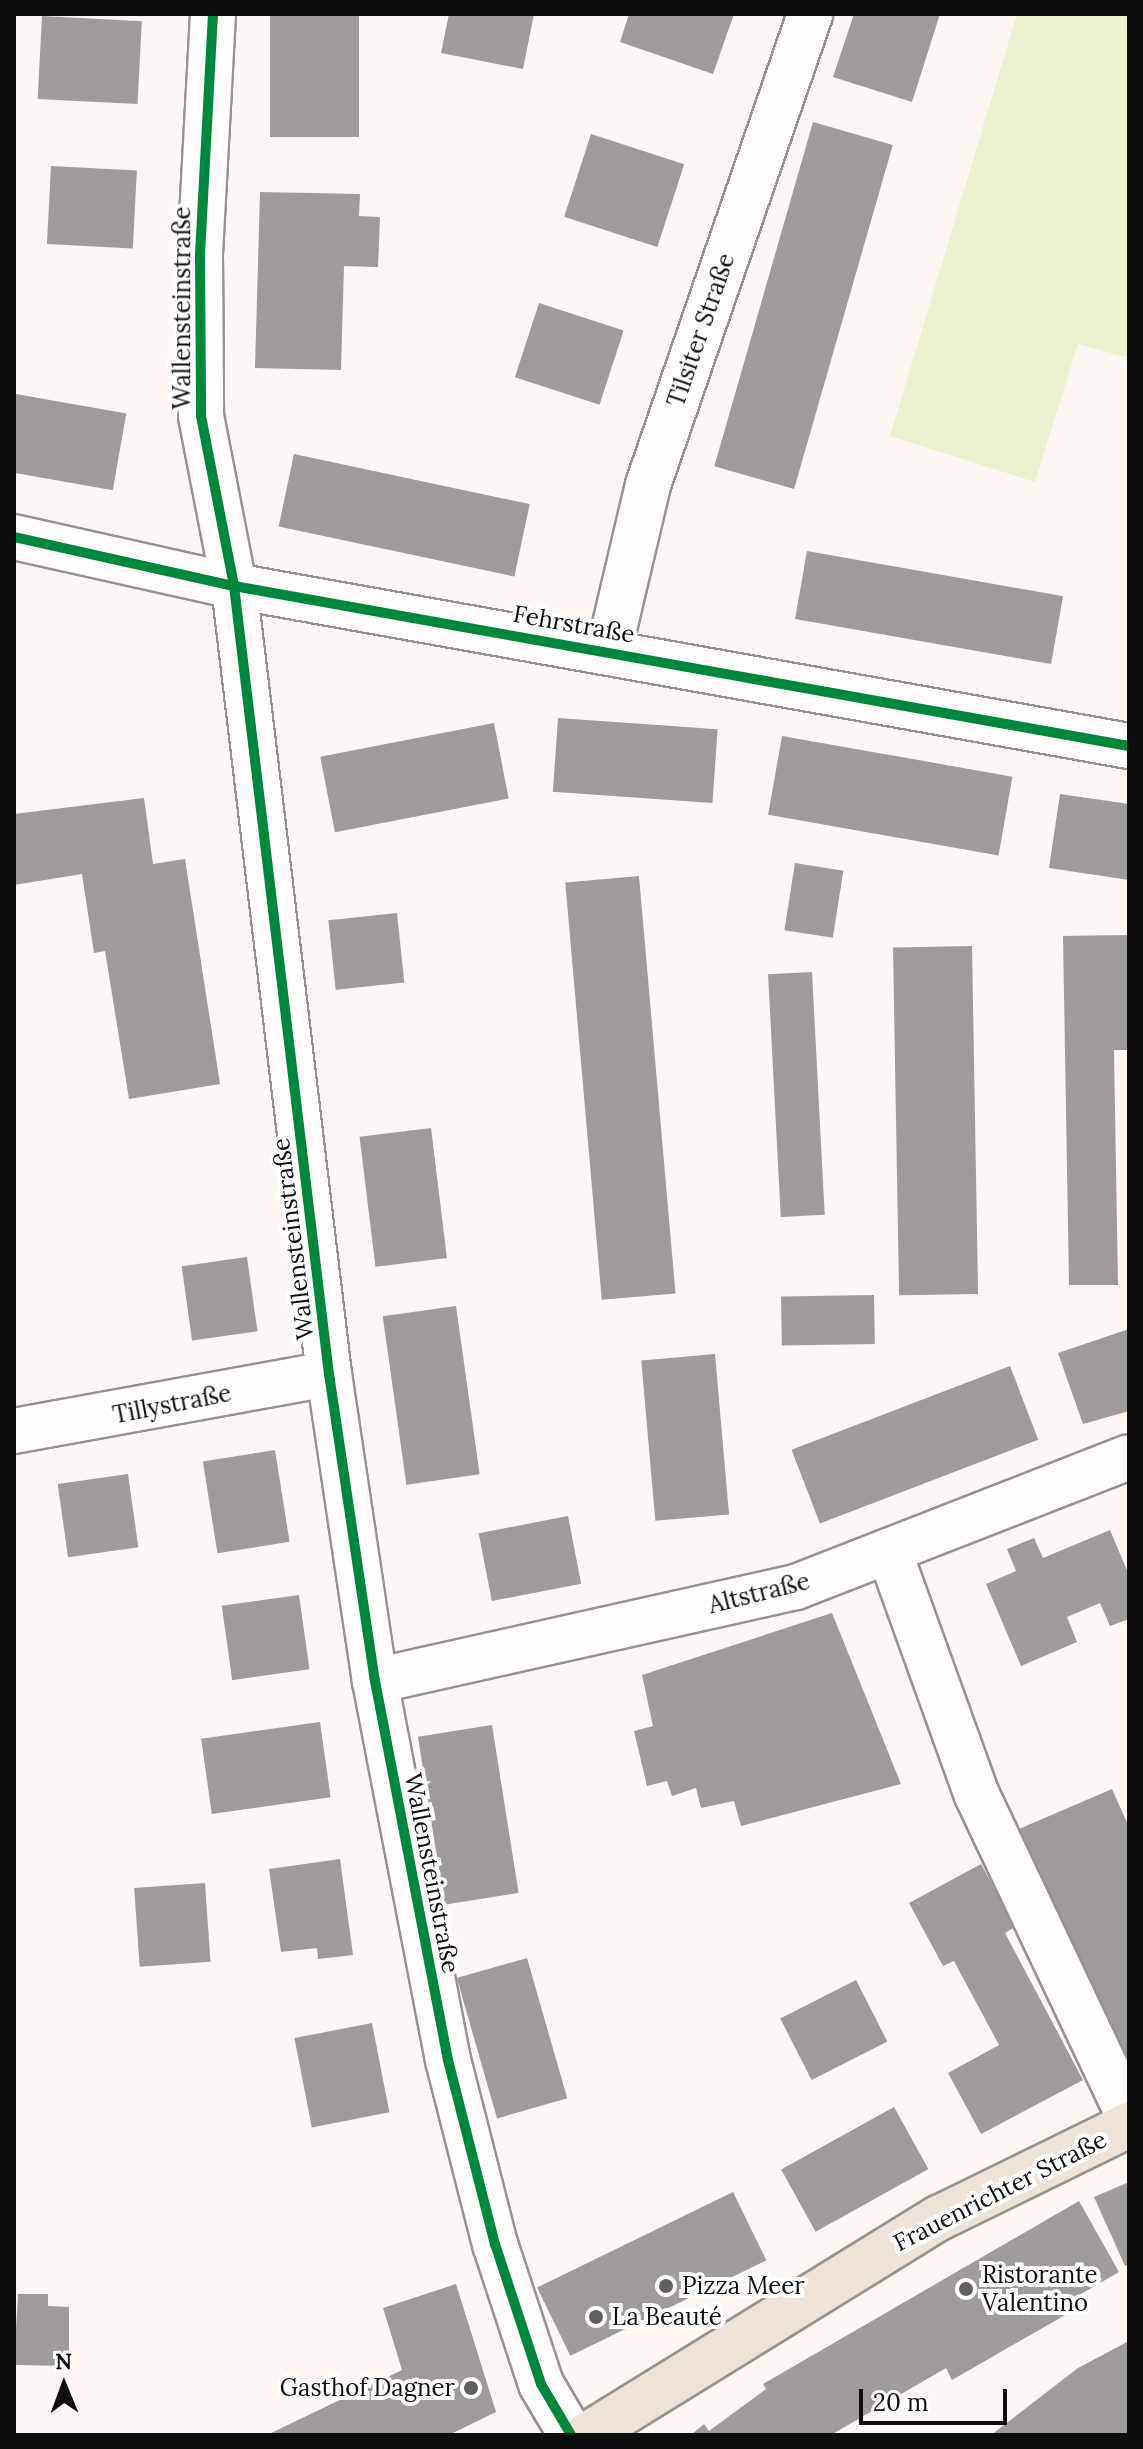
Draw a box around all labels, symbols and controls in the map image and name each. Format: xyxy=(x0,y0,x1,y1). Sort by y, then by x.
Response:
street label: Wallensteinstraße xyxy=(168,206,196,410)
street label: Tilsiter Straße xyxy=(661,249,741,411)
street label: Fehrstraße xyxy=(511,599,637,649)
street label: Wallensteinstraße xyxy=(266,1136,320,1342)
street label: Tillystraße xyxy=(110,1378,234,1430)
street label: Altstraße xyxy=(705,1567,813,1619)
street label: Wallensteinstraße xyxy=(398,1771,466,1975)
street label: Frauenrichter Straße xyxy=(889,2125,1111,2257)
place label: Ristorante Valentino xyxy=(982,2261,1098,2317)
place label: Pizza Meer xyxy=(682,2272,805,2300)
marker: Pizza Meer xyxy=(657,2277,675,2295)
marker: Ristorante Valentino xyxy=(957,2280,975,2298)
place label: La Beauté xyxy=(612,2303,722,2331)
marker: La Beauté xyxy=(587,2308,605,2326)
north arrow xyxy=(24,2345,104,2425)
text: N xyxy=(55,2347,72,2375)
scale bar xyxy=(863,2373,1011,2423)
place label: Gasthof Dagner xyxy=(280,2374,455,2402)
marker: Gasthof Dagner xyxy=(462,2379,480,2397)
text: 20 m xyxy=(873,2387,929,2418)

